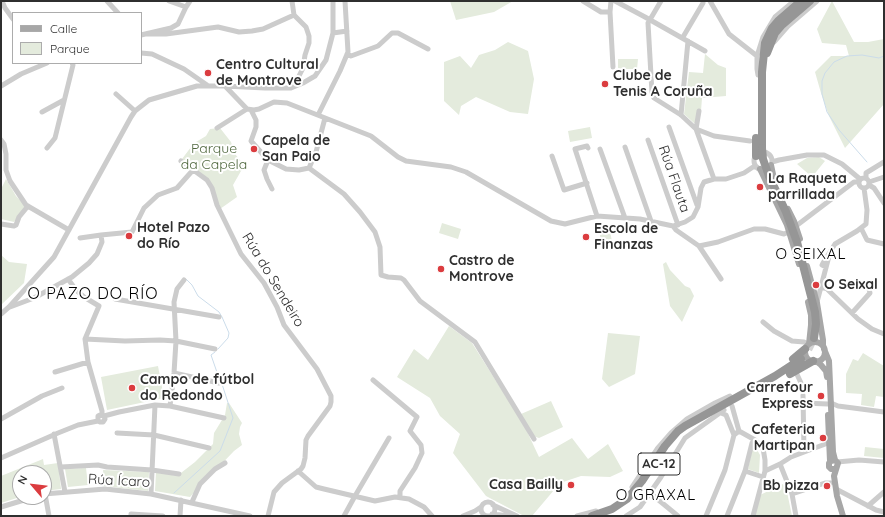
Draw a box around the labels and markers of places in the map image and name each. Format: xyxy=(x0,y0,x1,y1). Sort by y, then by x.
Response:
place label: Centro Cultural de Montrove xyxy=(216,57,319,90)
marker: Centro Cultural de Montrove xyxy=(203,68,213,78)
place label: Clube de Tenis A Coruña xyxy=(613,68,712,100)
marker: Clube de Tenis A Coruña xyxy=(600,79,610,89)
place label: Capela de San Paio xyxy=(262,133,330,166)
marker: Capela de San Paio xyxy=(249,144,259,154)
place label: La Raqueta parrillada xyxy=(768,171,847,204)
marker: La Raqueta parrillada xyxy=(755,182,765,192)
place label: Hotel Pazo do Río xyxy=(137,220,210,252)
place label: Escola de Finanzas xyxy=(594,221,658,254)
marker: Hotel Pazo do Río xyxy=(124,231,134,241)
marker: Escola de Finanzas xyxy=(581,232,591,242)
place label: Castro de Montrove xyxy=(449,253,515,286)
marker: Castro de Montrove xyxy=(436,264,446,274)
place label: O Seixal xyxy=(824,277,878,293)
marker: O Seixal xyxy=(811,280,821,290)
place label: Campo de fútbol do Redondo xyxy=(140,372,254,404)
place label: Carrefour Express xyxy=(747,380,813,412)
marker: Campo de fútbol do Redondo xyxy=(127,383,137,393)
marker: Carrefour Express xyxy=(816,391,826,401)
place label: Cafeteria Martipan xyxy=(751,422,815,454)
marker: Cafeteria Martipan xyxy=(818,433,828,443)
place label: Casa Bailly xyxy=(489,477,563,493)
place label: Bb pizza xyxy=(763,478,819,494)
marker: Casa Bailly xyxy=(566,480,576,490)
marker: Bb pizza xyxy=(822,481,832,491)

